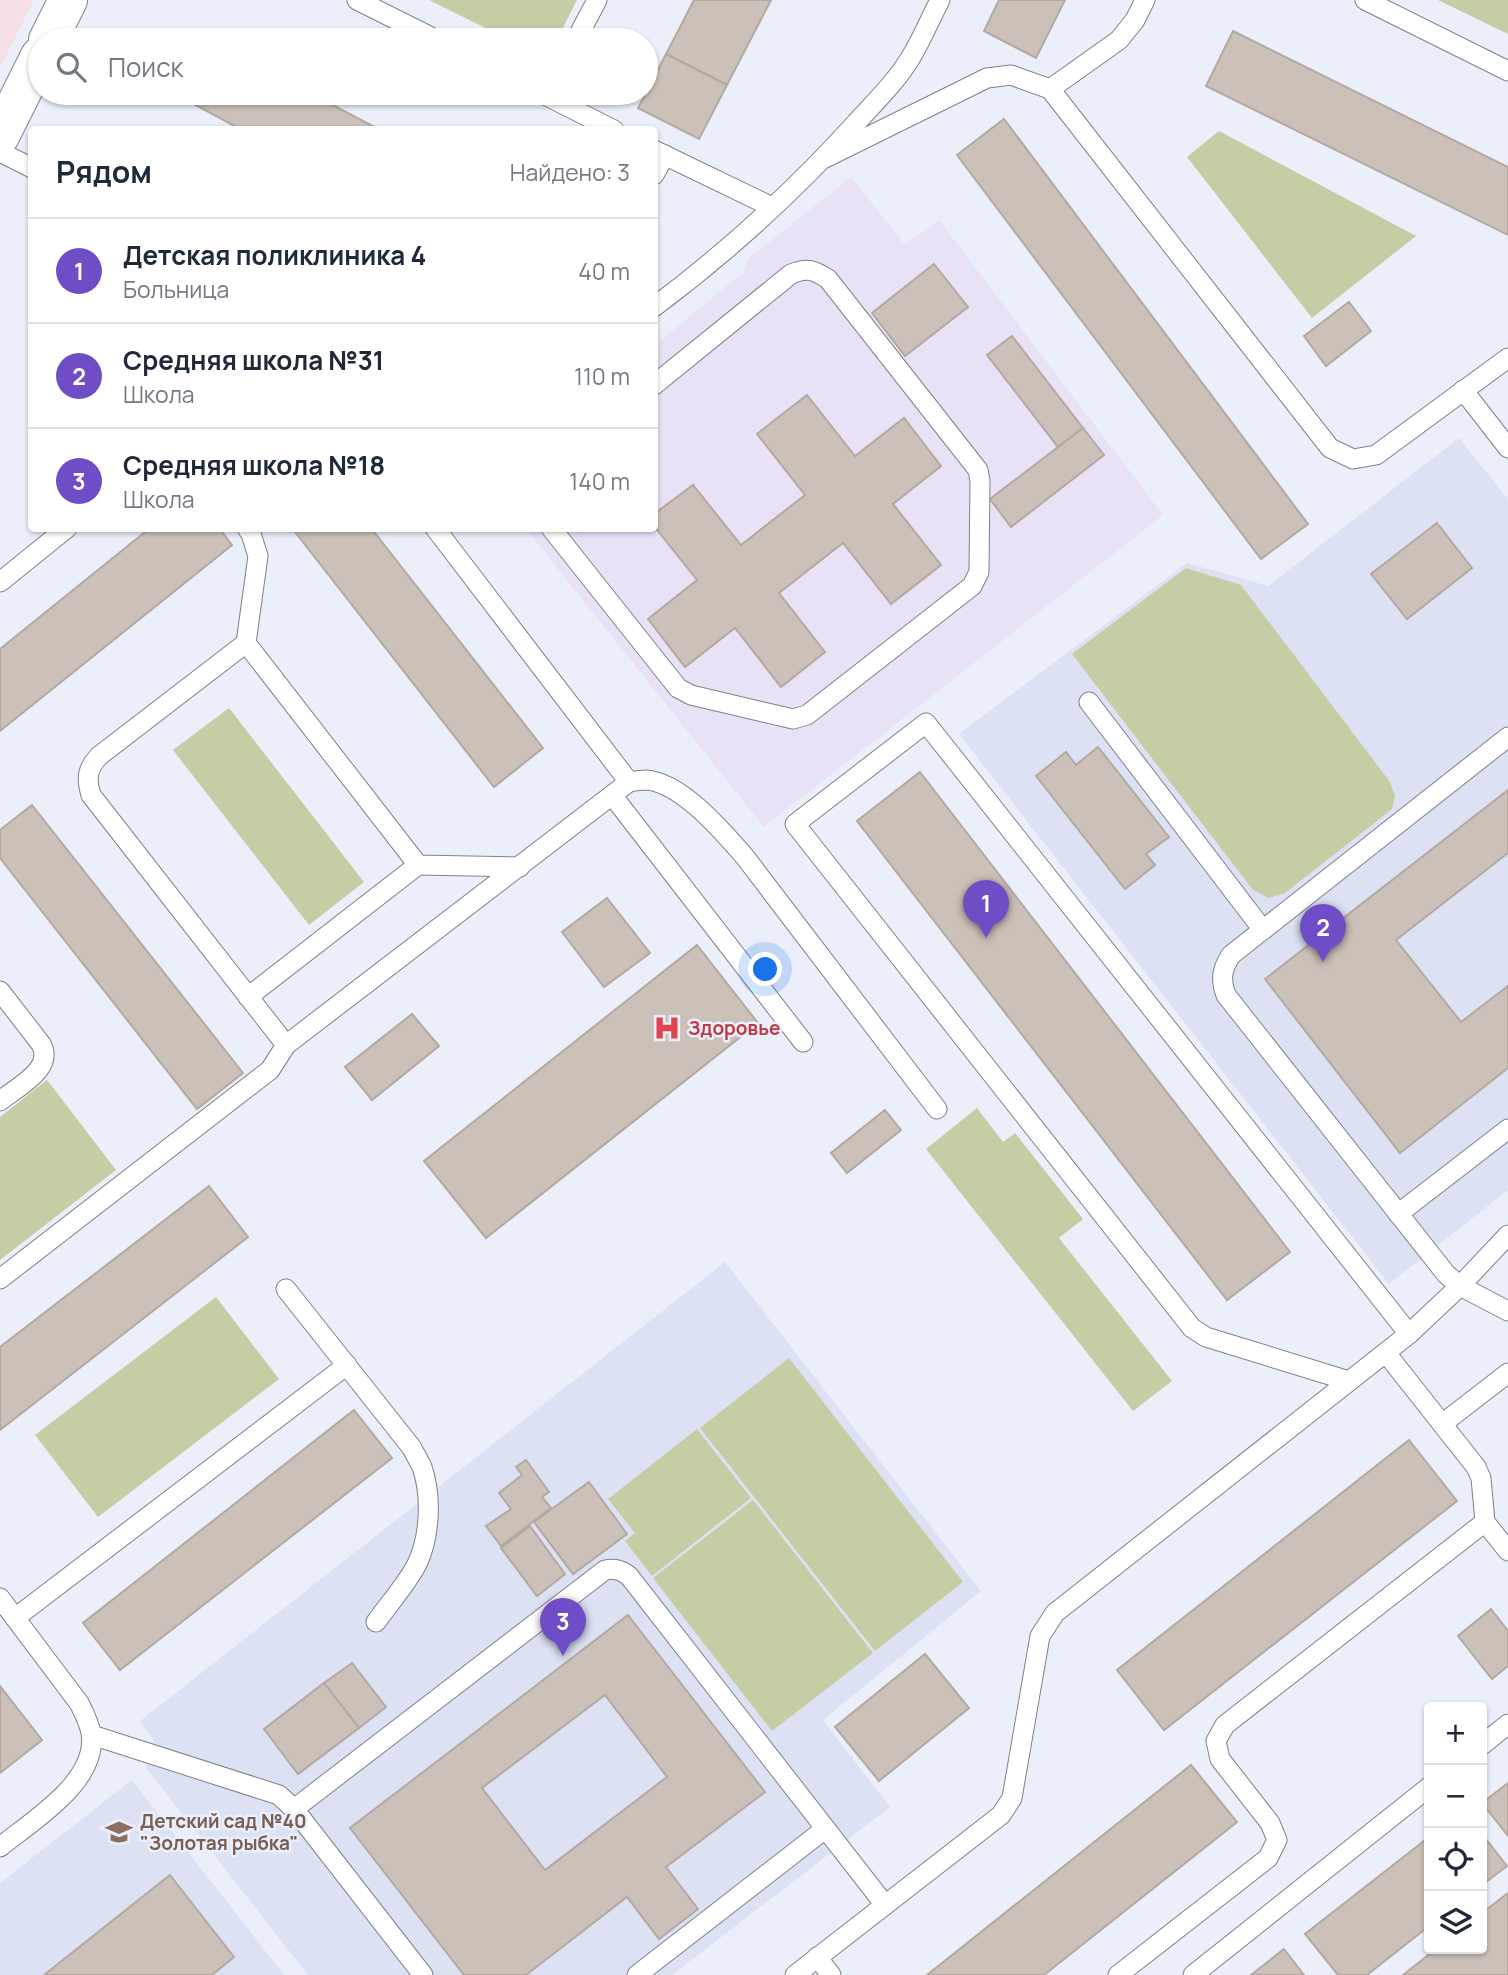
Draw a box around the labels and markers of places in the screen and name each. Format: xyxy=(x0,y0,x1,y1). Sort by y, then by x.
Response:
pin: 1 xyxy=(963,880,1009,938)
pin: 2 xyxy=(1300,904,1346,962)
hospital icon: Здоровье xyxy=(652,1013,682,1043)
place label: Здоровье xyxy=(688,1015,780,1041)
pin: 3 xyxy=(540,1598,586,1656)
place label: Детский сад №40 "Золотая рыбка" xyxy=(140,1808,307,1856)
school or university icon: Детский сад №40 "Золотая рыбка" xyxy=(104,1817,134,1847)

